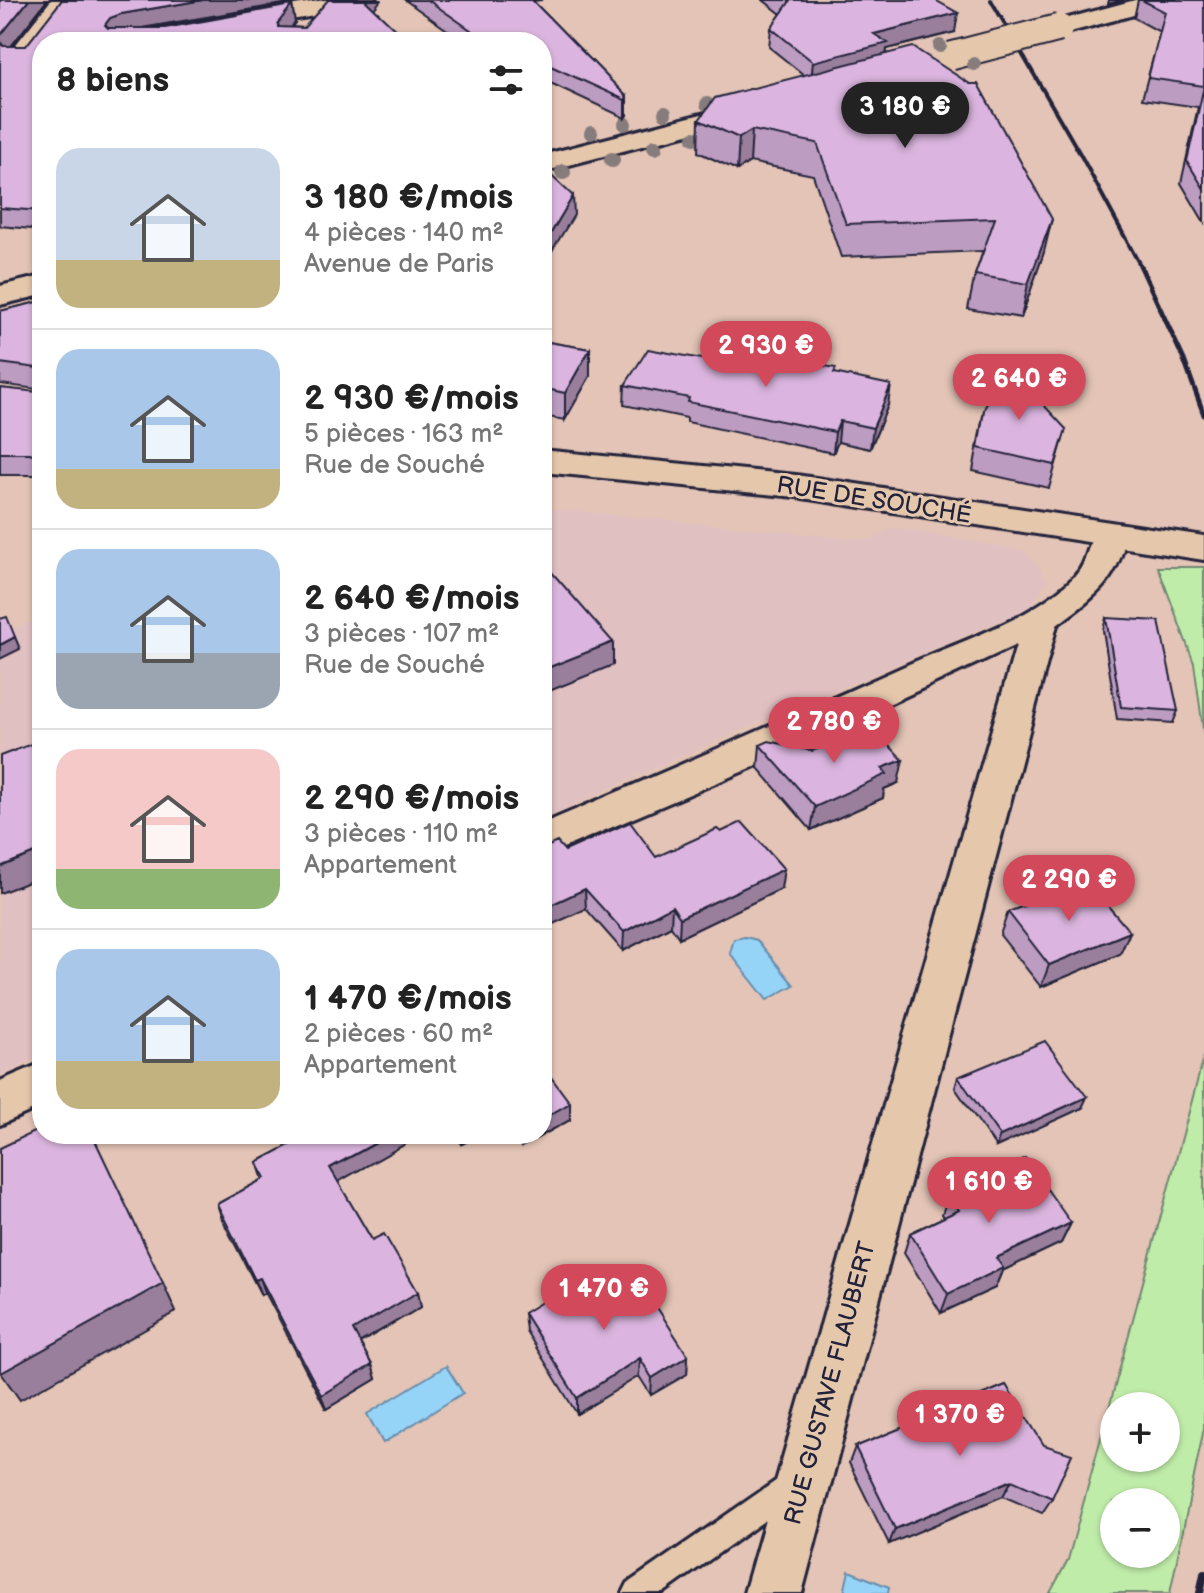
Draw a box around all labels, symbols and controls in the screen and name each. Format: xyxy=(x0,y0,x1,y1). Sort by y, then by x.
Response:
icon: filters xyxy=(484,58,528,102)
text: 8 biens xyxy=(56,60,169,101)
pin: 3 180 € xyxy=(831,82,979,150)
text: 3 180 € xyxy=(859,92,951,123)
text: 3 180 €/mois xyxy=(304,177,513,218)
icon: home xyxy=(120,180,216,276)
text: 4 pièces · 140 m² xyxy=(304,218,504,249)
text: Avenue de Paris xyxy=(304,249,494,280)
pin: 2 930 € xyxy=(692,321,840,389)
text: 2 930 € xyxy=(718,331,814,362)
pin: 2 640 € xyxy=(945,354,1093,422)
text: 2 640 € xyxy=(971,364,1067,395)
text: 2 930 €/mois xyxy=(304,378,519,419)
icon: home xyxy=(120,381,216,477)
text: 5 pièces · 163 m² xyxy=(304,419,504,450)
text: Rue de Souché xyxy=(304,450,485,481)
street label: RUE DE SOUCHÉ xyxy=(775,469,973,530)
text: 2 640 €/mois xyxy=(304,578,520,619)
icon: home xyxy=(120,581,216,677)
text: 3 pièces · 107 m² xyxy=(304,619,499,650)
text: Rue de Souché xyxy=(304,650,485,681)
pin: 2 780 € xyxy=(760,697,908,765)
text: 2 780 € xyxy=(786,707,882,738)
text: 2 290 €/mois xyxy=(304,778,519,819)
icon: home xyxy=(120,781,216,877)
text: 3 pièces · 110 m² xyxy=(304,819,498,850)
text: Appartement xyxy=(304,850,457,881)
pin: 2 290 € xyxy=(995,855,1143,923)
text: 2 290 € xyxy=(1021,865,1117,896)
text: 1 470 €/mois xyxy=(304,978,512,1019)
icon: home xyxy=(120,981,216,1077)
text: 2 pièces · 60 m² xyxy=(304,1019,493,1050)
text: Appartement xyxy=(304,1050,457,1081)
pin: 1 610 € xyxy=(915,1157,1063,1225)
text: 1 610 € xyxy=(945,1167,1033,1198)
street label: RUE GUSTAVE FLAUBERT xyxy=(778,1238,882,1528)
pin: 1 470 € xyxy=(530,1264,678,1332)
text: 1 470 € xyxy=(559,1274,649,1305)
pin: 1 370 € xyxy=(886,1390,1034,1458)
map controls xyxy=(1100,1392,1180,1568)
button: + xyxy=(1100,1392,1180,1472)
text: 1 370 € xyxy=(915,1400,1005,1431)
button: − xyxy=(1100,1488,1180,1568)

